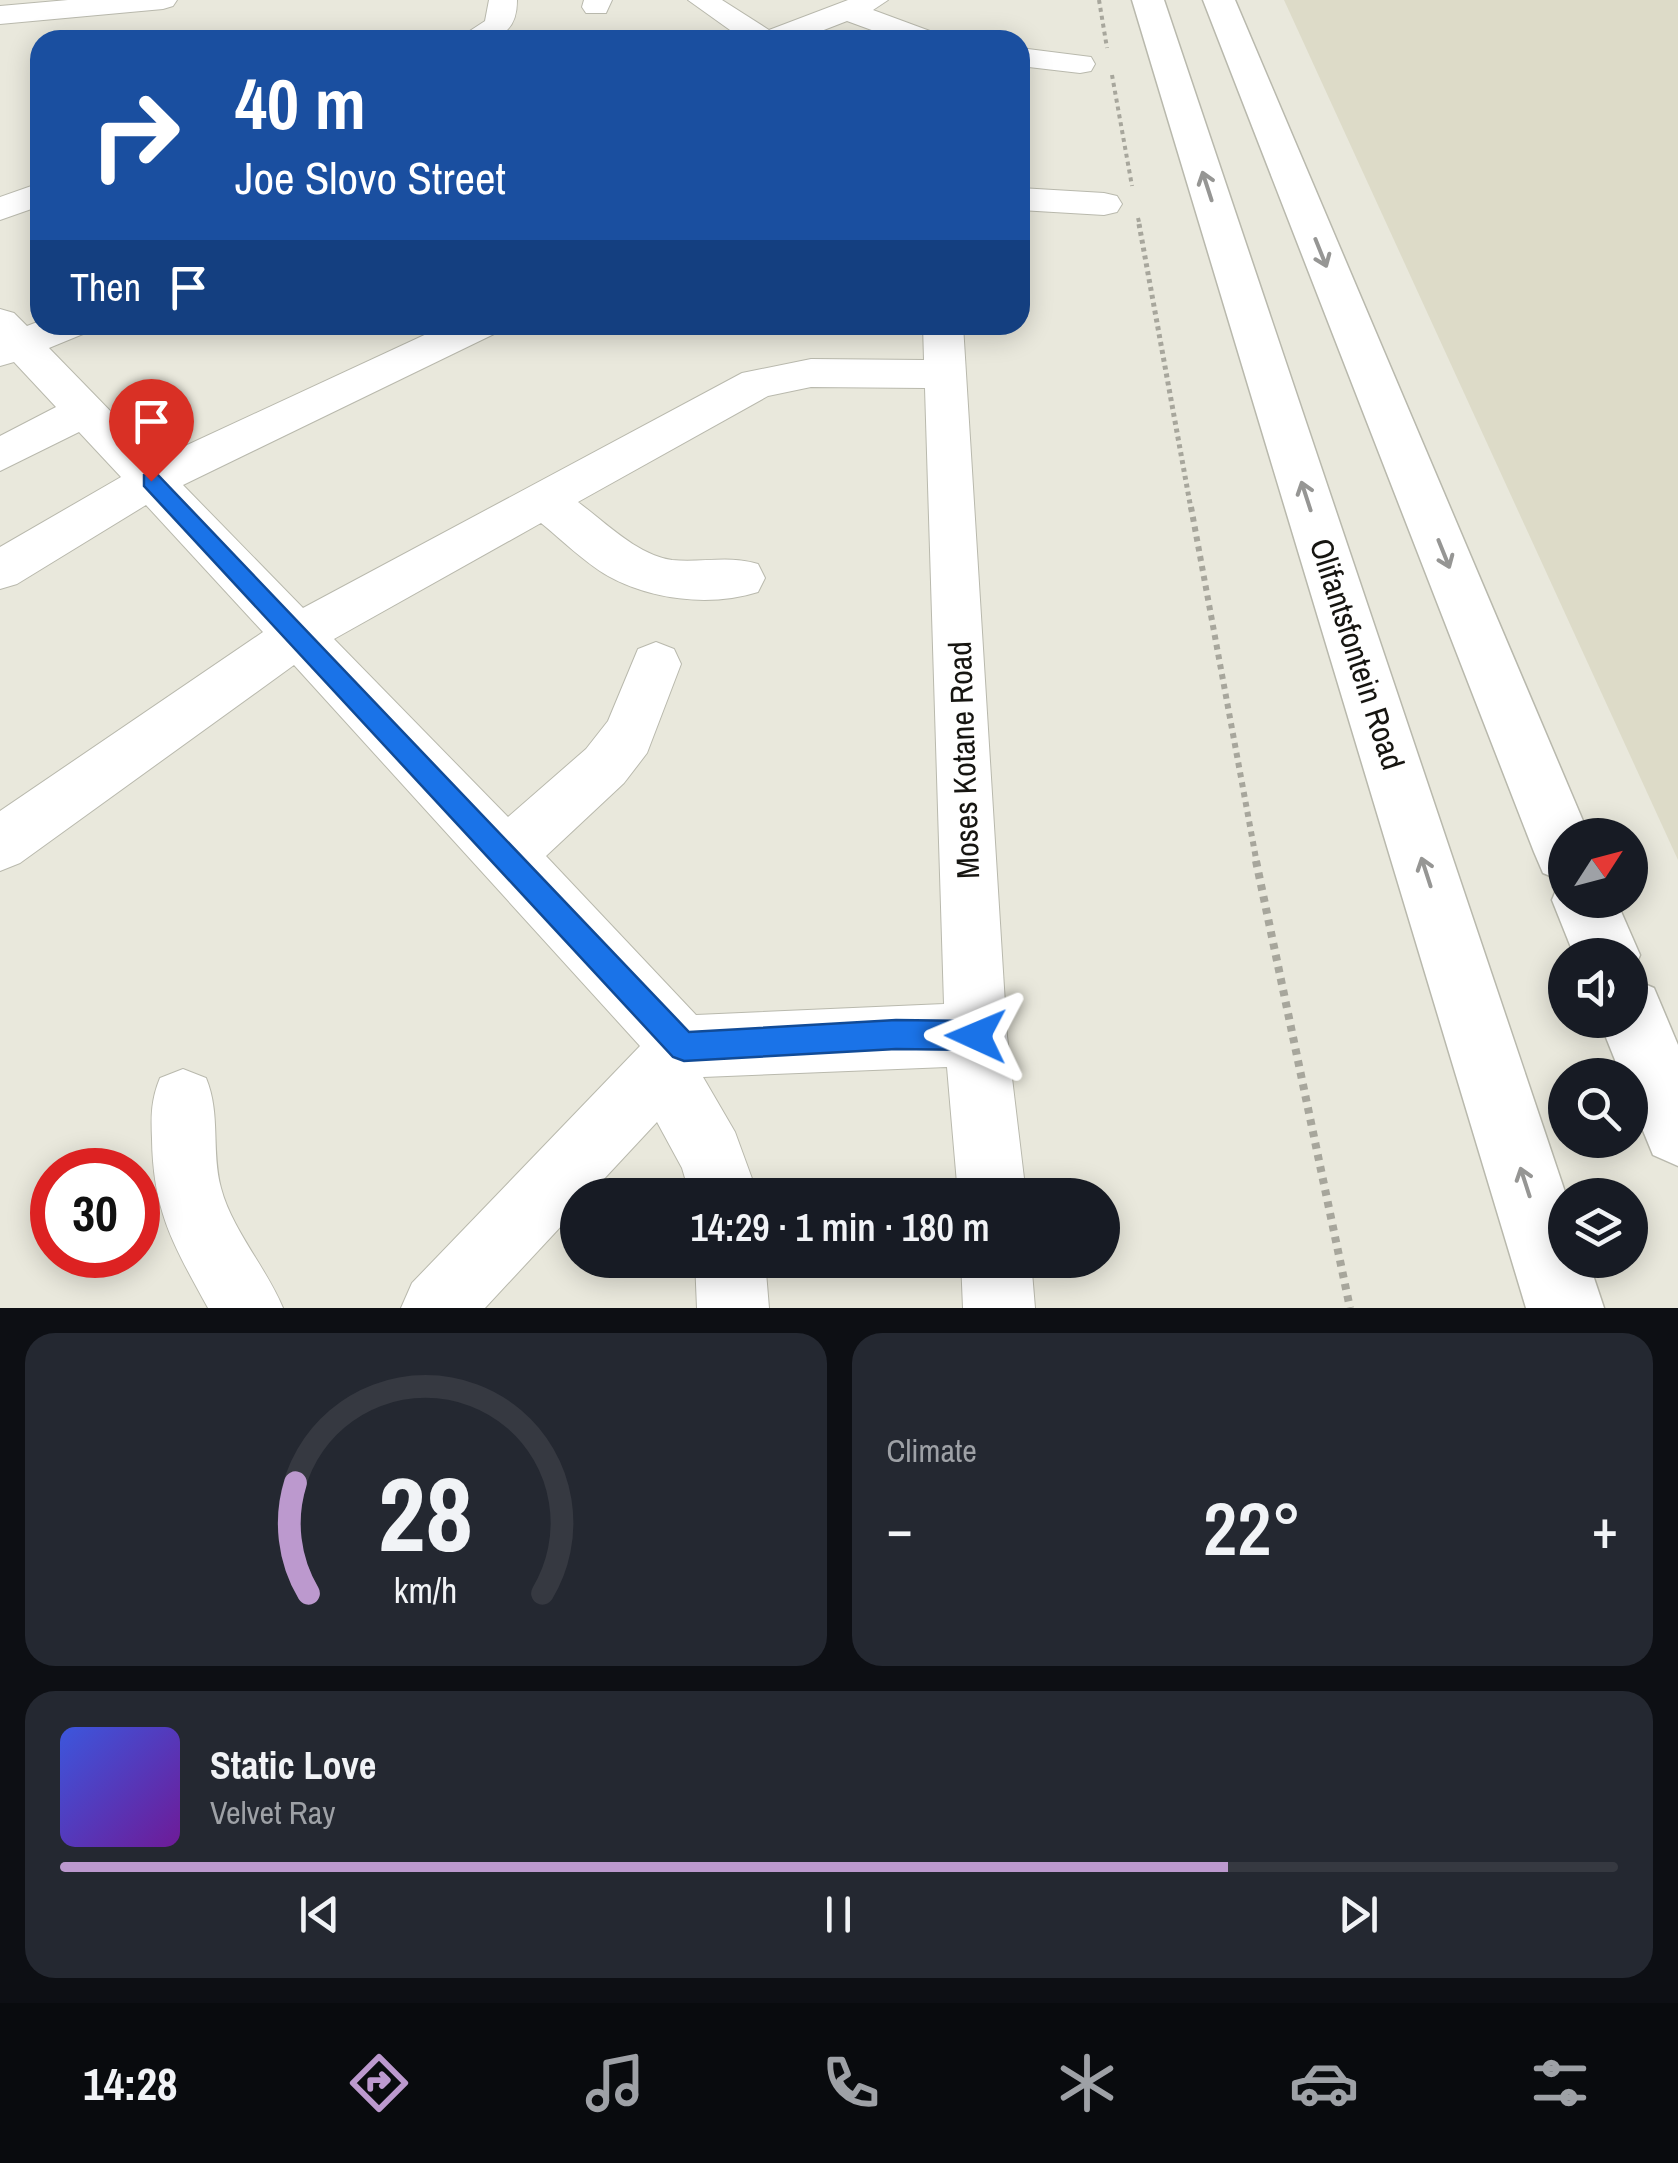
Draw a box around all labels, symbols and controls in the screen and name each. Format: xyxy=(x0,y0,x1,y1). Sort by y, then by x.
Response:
text: 40 m xyxy=(235,57,366,151)
icon: right xyxy=(70,70,200,200)
text: Joe Slovo Street xyxy=(235,147,506,208)
one-way arrow xyxy=(1197,171,1215,202)
one-way arrow xyxy=(1314,237,1332,267)
icon: arrive xyxy=(161,260,216,315)
text: Then xyxy=(70,262,141,313)
pin xyxy=(109,379,194,482)
icon: arrive xyxy=(124,394,179,449)
one-way arrow xyxy=(1296,480,1314,512)
street label: Olifantsfontein Road xyxy=(1300,533,1415,775)
one-way arrow xyxy=(1436,538,1454,568)
street label: Moses Kotane Road xyxy=(938,640,989,880)
north arrow xyxy=(1548,818,1648,918)
map controls xyxy=(1548,818,1648,1278)
one-way arrow xyxy=(1416,857,1434,888)
button: sound xyxy=(1548,938,1648,1038)
position arrow xyxy=(924,984,1028,1088)
button: search xyxy=(1548,1058,1648,1158)
speed limit sign: 30 xyxy=(30,1148,160,1278)
one-way arrow xyxy=(1515,1166,1533,1198)
button: layers xyxy=(1548,1178,1648,1278)
text: 14:29 · 1 min · 180 m xyxy=(690,1202,990,1253)
text: Climate xyxy=(887,1429,977,1472)
text: 28 xyxy=(378,1443,473,1583)
text: 22° xyxy=(1203,1477,1301,1578)
text: − xyxy=(887,1491,913,1565)
text: + xyxy=(1592,1491,1618,1565)
text: km/h xyxy=(394,1566,458,1614)
text: Static Love xyxy=(210,1740,376,1791)
text: Velvet Ray xyxy=(210,1791,335,1834)
icon: previous xyxy=(292,1887,347,1942)
icon: pause xyxy=(811,1887,866,1942)
icon: next xyxy=(1331,1887,1386,1942)
icon: directions xyxy=(344,2048,414,2118)
icon: music xyxy=(580,2048,650,2118)
icon: phone xyxy=(816,2048,886,2118)
icon: climate xyxy=(1052,2048,1122,2118)
icon: car xyxy=(1289,2048,1359,2118)
icon: filters xyxy=(1525,2048,1595,2118)
text: 14:28 xyxy=(83,2053,177,2114)

